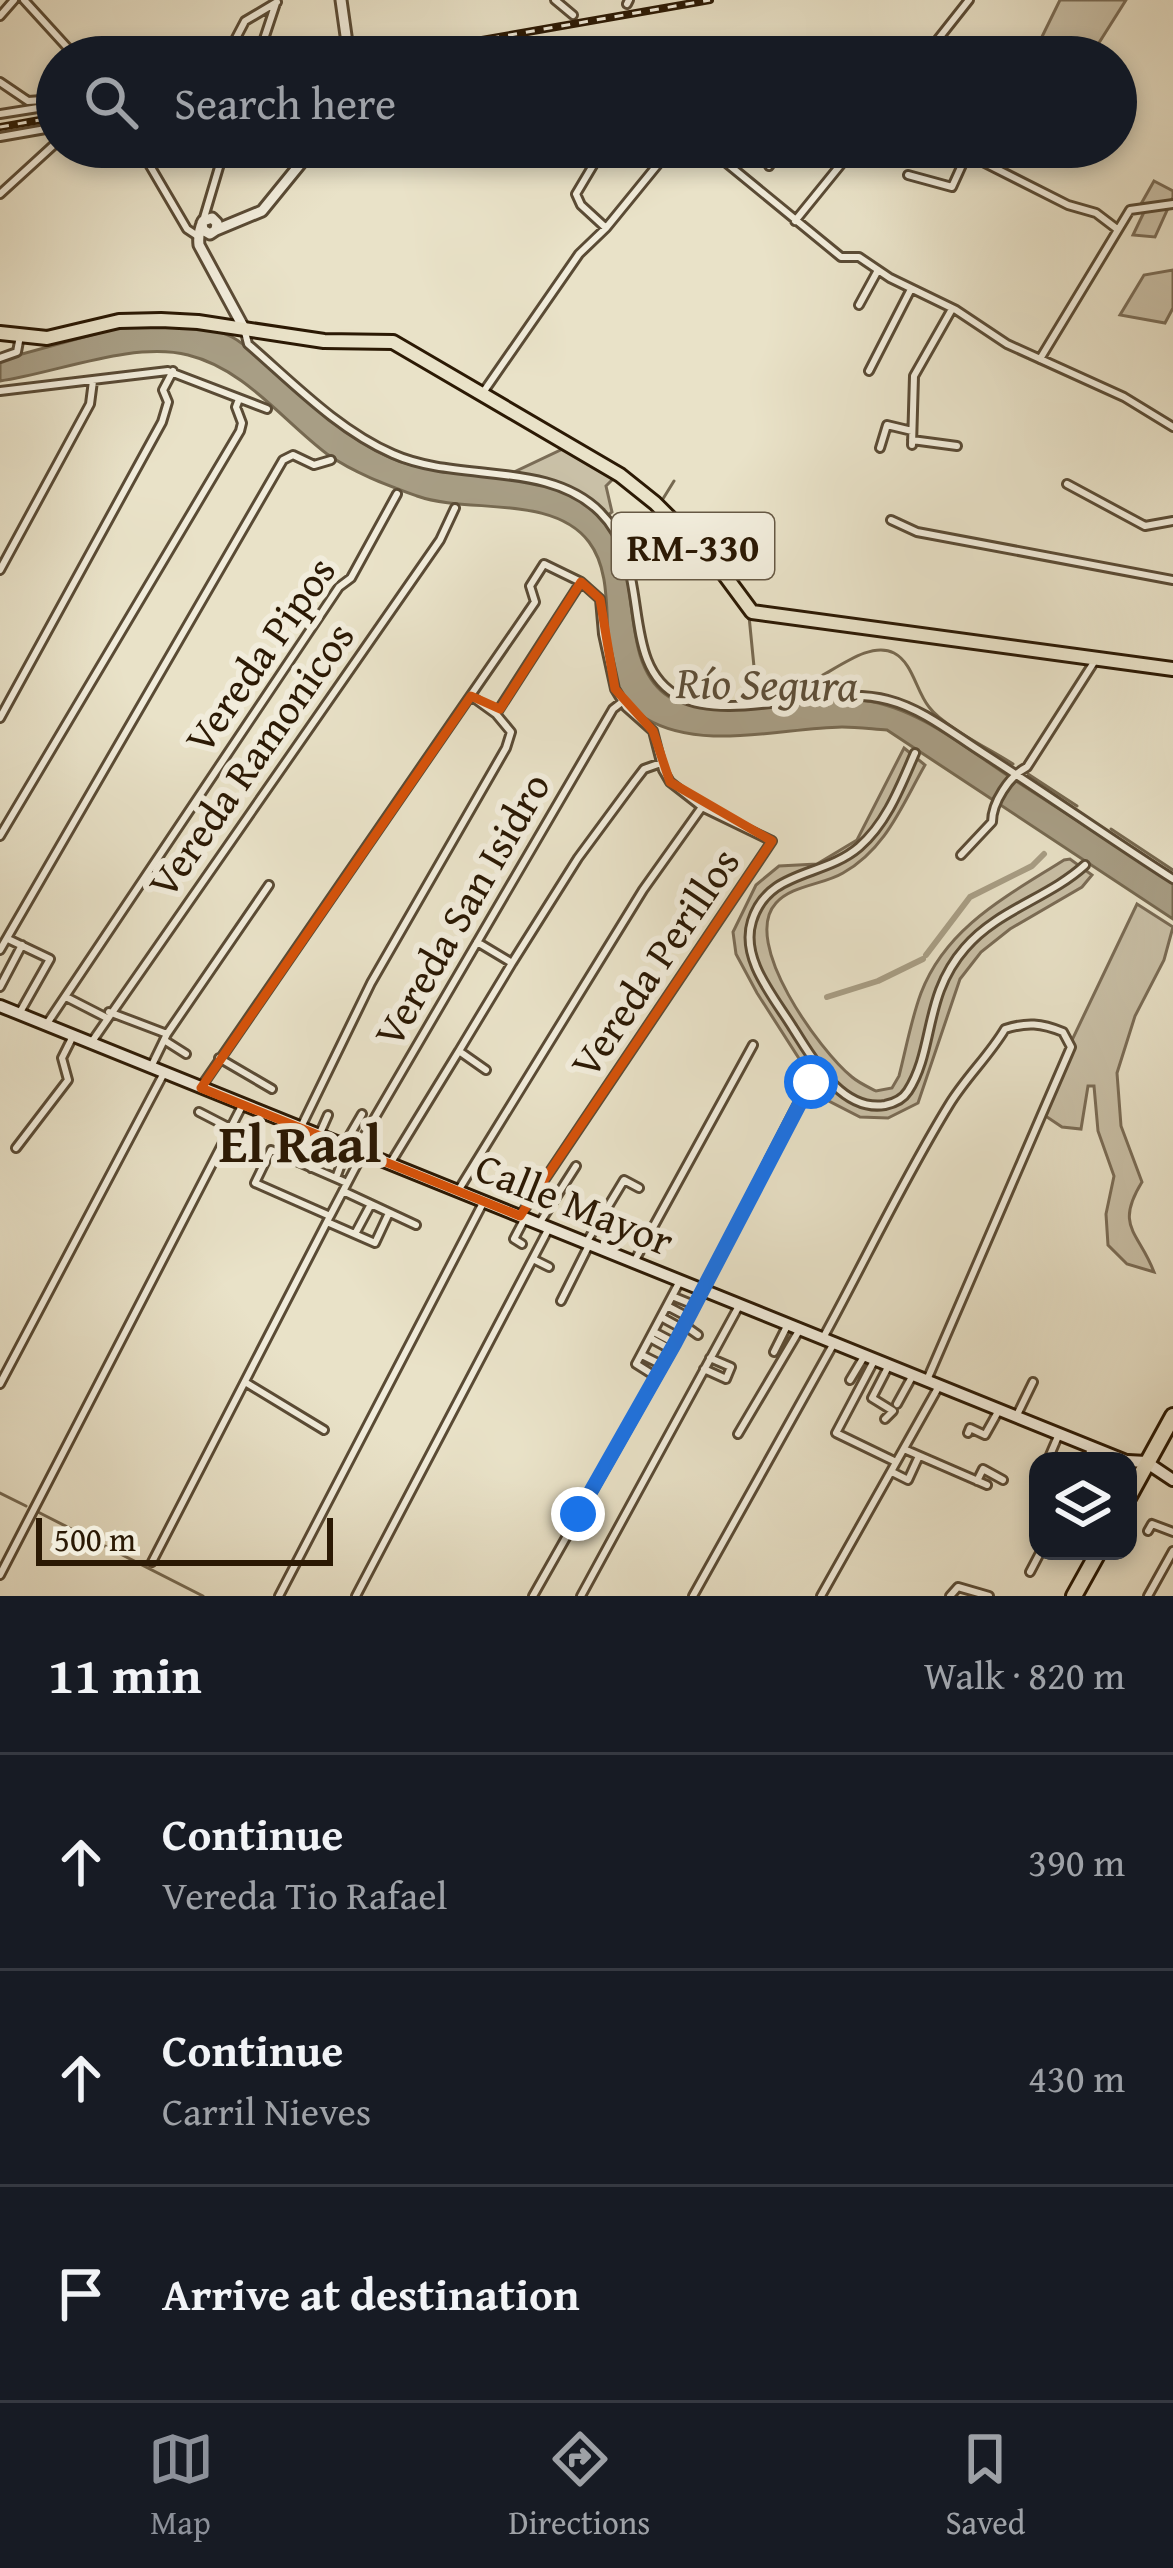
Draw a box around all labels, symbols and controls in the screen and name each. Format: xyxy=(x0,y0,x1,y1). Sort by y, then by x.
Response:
search box xyxy=(36,36,1137,168)
icon: search xyxy=(78,69,144,135)
text: Search here xyxy=(174,70,396,135)
road number: RM-330 xyxy=(612,513,774,579)
street label: Vereda Pipos xyxy=(169,543,349,765)
street label: Vereda Ramonicos xyxy=(132,609,368,909)
water label: Río Segura xyxy=(674,649,859,717)
street label: Vereda San Isidro xyxy=(358,760,564,1058)
street label: Vereda Perillos xyxy=(554,835,754,1089)
route start xyxy=(784,1055,838,1109)
district label: El Raal xyxy=(218,1103,382,1182)
street label: Calle Mayor xyxy=(467,1136,683,1270)
map controls xyxy=(1029,1452,1137,1560)
button: layers xyxy=(1029,1452,1137,1560)
route end xyxy=(551,1487,605,1541)
scale bar xyxy=(36,1512,333,1565)
text: 500 m xyxy=(54,1515,136,1563)
text: 11 min xyxy=(48,1637,202,1712)
text: Walk · 820 m xyxy=(924,1646,1125,1703)
text: Continue xyxy=(162,1801,343,1866)
icon: ahead xyxy=(48,1829,114,1895)
text: 390 m xyxy=(1028,1833,1125,1890)
text: Vereda Tio Rafael xyxy=(162,1866,448,1923)
text: Continue xyxy=(162,2017,343,2082)
icon: ahead xyxy=(48,2045,114,2111)
text: 430 m xyxy=(1028,2049,1125,2106)
text: Carril Nieves xyxy=(162,2082,371,2139)
icon: arrive xyxy=(48,2261,114,2327)
text: Arrive at destination xyxy=(162,2261,580,2326)
tab: Map xyxy=(148,2426,214,2546)
tab: Directions xyxy=(509,2426,650,2546)
tab: Saved xyxy=(946,2426,1025,2546)

